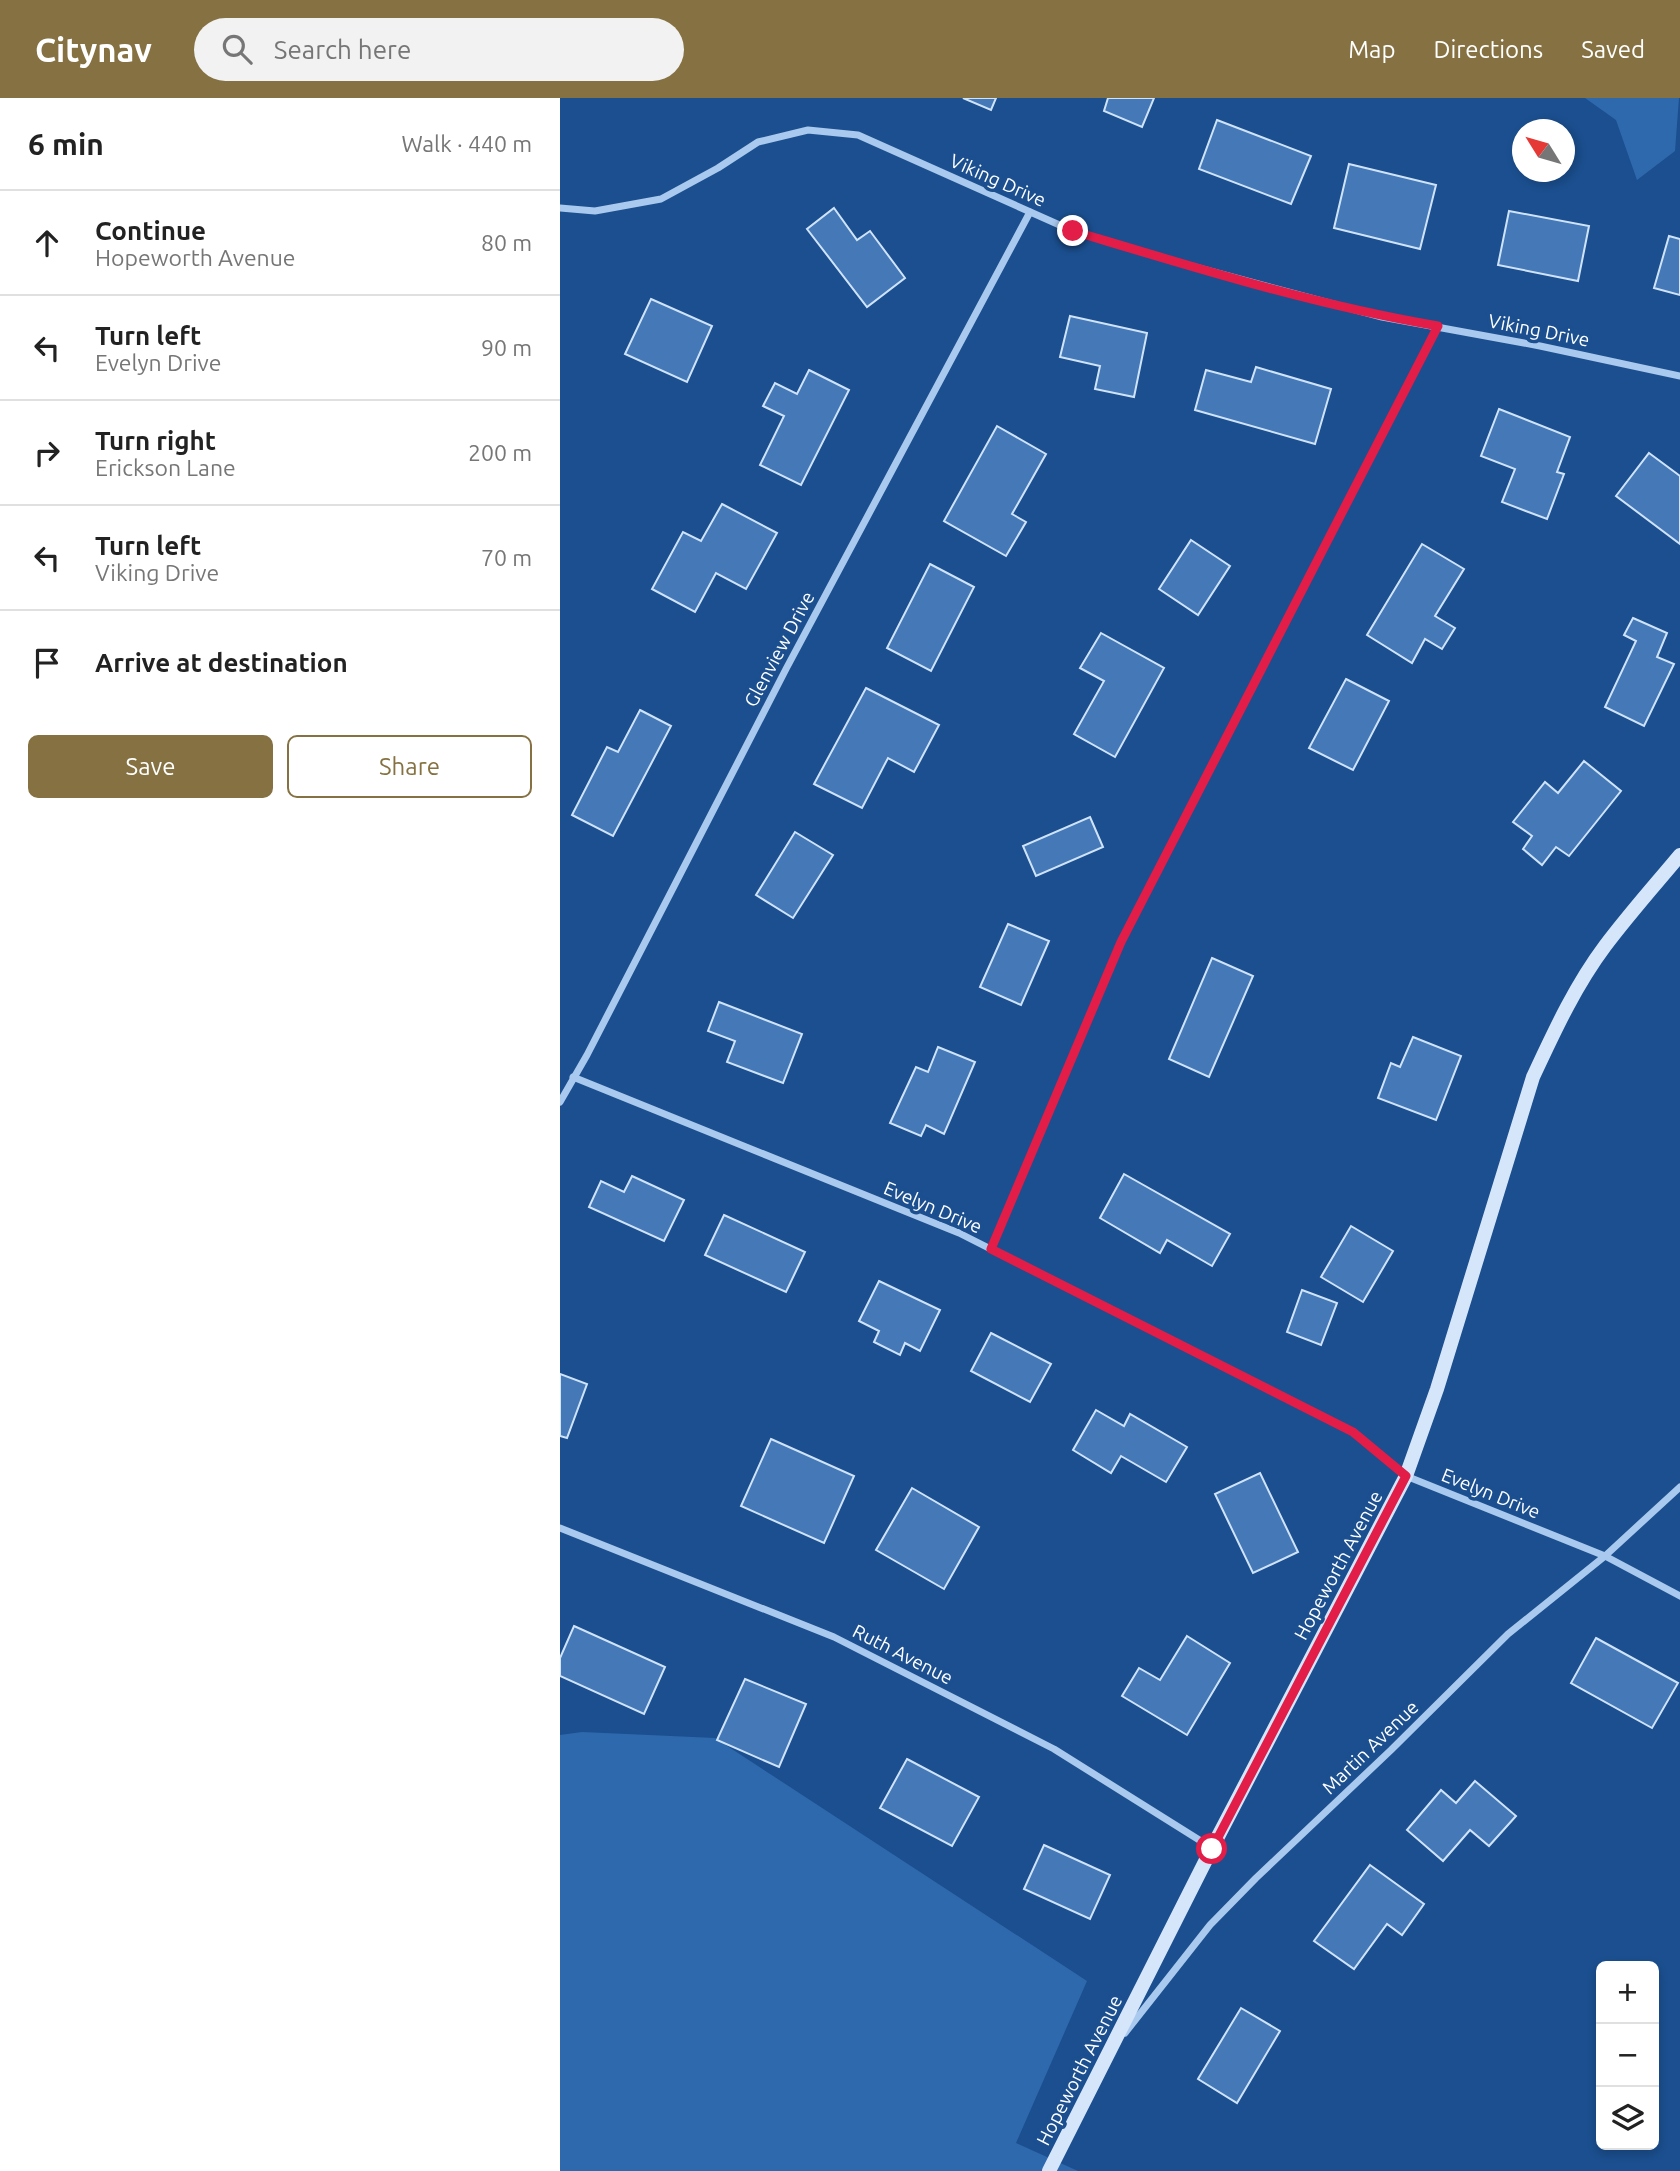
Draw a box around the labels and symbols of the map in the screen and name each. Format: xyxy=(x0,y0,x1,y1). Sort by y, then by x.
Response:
north arrow xyxy=(1512,119,1575,182)
street label: Viking Drive xyxy=(947,149,1049,211)
route end xyxy=(1057,215,1088,246)
street label: Viking Drive xyxy=(1487,309,1591,351)
street label: Glenview Drive xyxy=(739,588,819,710)
street label: Evelyn Drive xyxy=(881,1176,985,1238)
street label: Evelyn Drive xyxy=(1438,1463,1544,1523)
street label: Hopeworth Avenue xyxy=(1289,1487,1387,1643)
street label: Ruth Avenue xyxy=(849,1619,957,1689)
street label: Martin Avenue xyxy=(1317,1696,1423,1798)
route start xyxy=(1196,1833,1227,1864)
street label: Hopeworth Avenue xyxy=(1032,1991,1126,2149)

